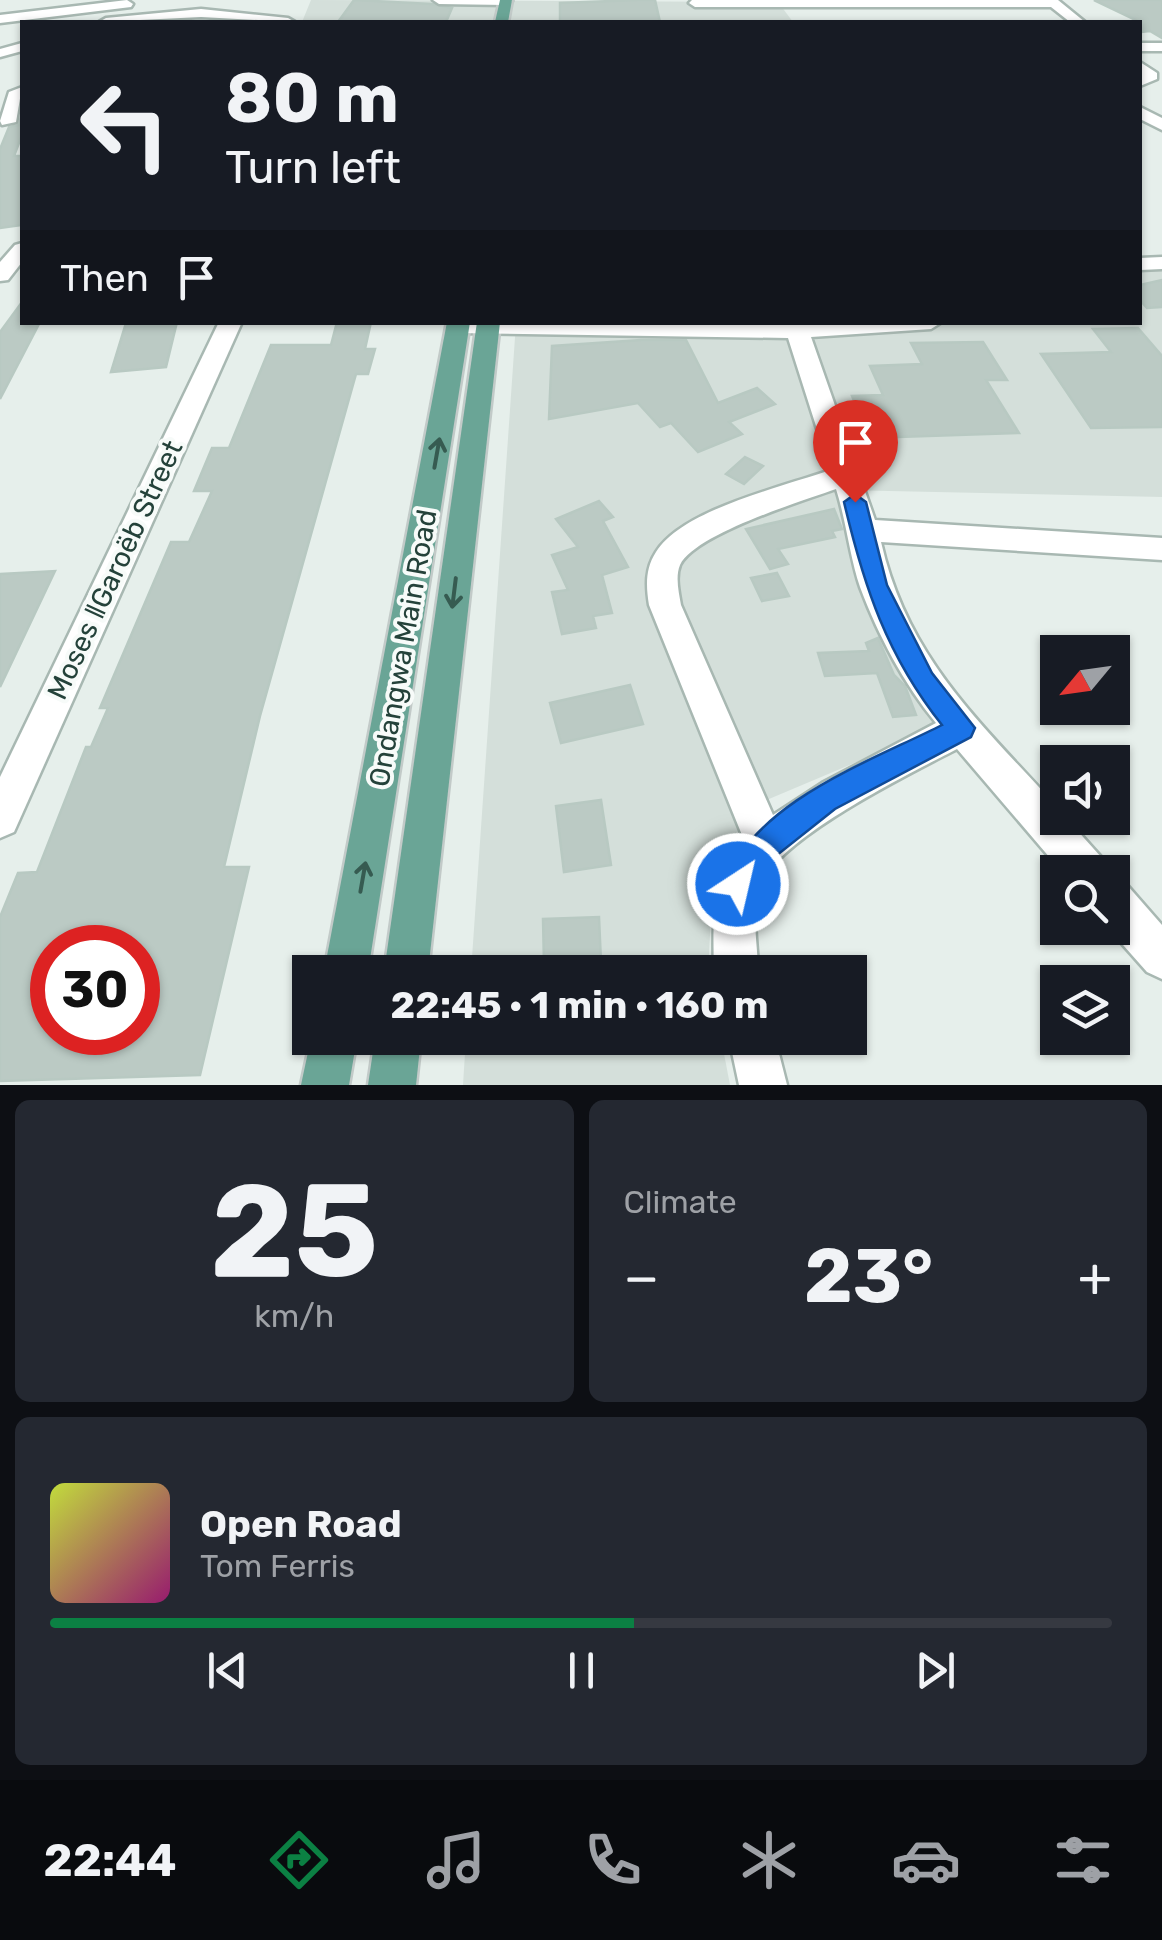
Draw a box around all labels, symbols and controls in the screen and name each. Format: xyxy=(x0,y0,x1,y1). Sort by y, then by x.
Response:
text: 80 m xyxy=(225,57,399,140)
icon: left xyxy=(60,60,190,190)
text: Turn left xyxy=(225,141,401,194)
icon: arrive xyxy=(169,250,224,305)
text: Then xyxy=(60,255,149,301)
pin xyxy=(813,400,898,503)
icon: arrive xyxy=(828,415,883,470)
street label: Moses ǁGaroëb Street xyxy=(40,435,190,705)
one-way arrow xyxy=(428,437,447,470)
street label: Ondangwa Main Road xyxy=(362,507,444,789)
one-way arrow xyxy=(445,576,463,608)
north arrow xyxy=(1040,635,1130,725)
map controls xyxy=(1040,635,1130,1055)
button: sound xyxy=(1040,745,1130,835)
position arrow xyxy=(686,832,790,936)
button: search xyxy=(1040,855,1130,945)
one-way arrow xyxy=(354,861,373,893)
speed limit sign: 30 xyxy=(30,925,160,1055)
button: layers xyxy=(1040,965,1130,1055)
text: 22:45 · 1 min · 160 m xyxy=(391,982,768,1028)
text: 25 xyxy=(210,1154,378,1309)
text: Climate xyxy=(624,1183,737,1221)
text: 23° xyxy=(804,1232,933,1321)
text: − xyxy=(624,1245,659,1310)
text: + xyxy=(1078,1245,1112,1310)
text: km/h xyxy=(254,1297,334,1335)
text: Open Road xyxy=(200,1501,402,1547)
text: Tom Ferris xyxy=(200,1547,355,1585)
icon: previous xyxy=(200,1643,255,1698)
icon: pause xyxy=(554,1643,609,1698)
icon: next xyxy=(908,1643,963,1698)
icon: directions xyxy=(264,1825,334,1895)
icon: music xyxy=(421,1825,491,1895)
icon: phone xyxy=(578,1825,648,1895)
icon: climate xyxy=(734,1825,804,1895)
icon: car xyxy=(891,1825,961,1895)
icon: filters xyxy=(1048,1825,1118,1895)
text: 22:44 xyxy=(43,1834,177,1887)

